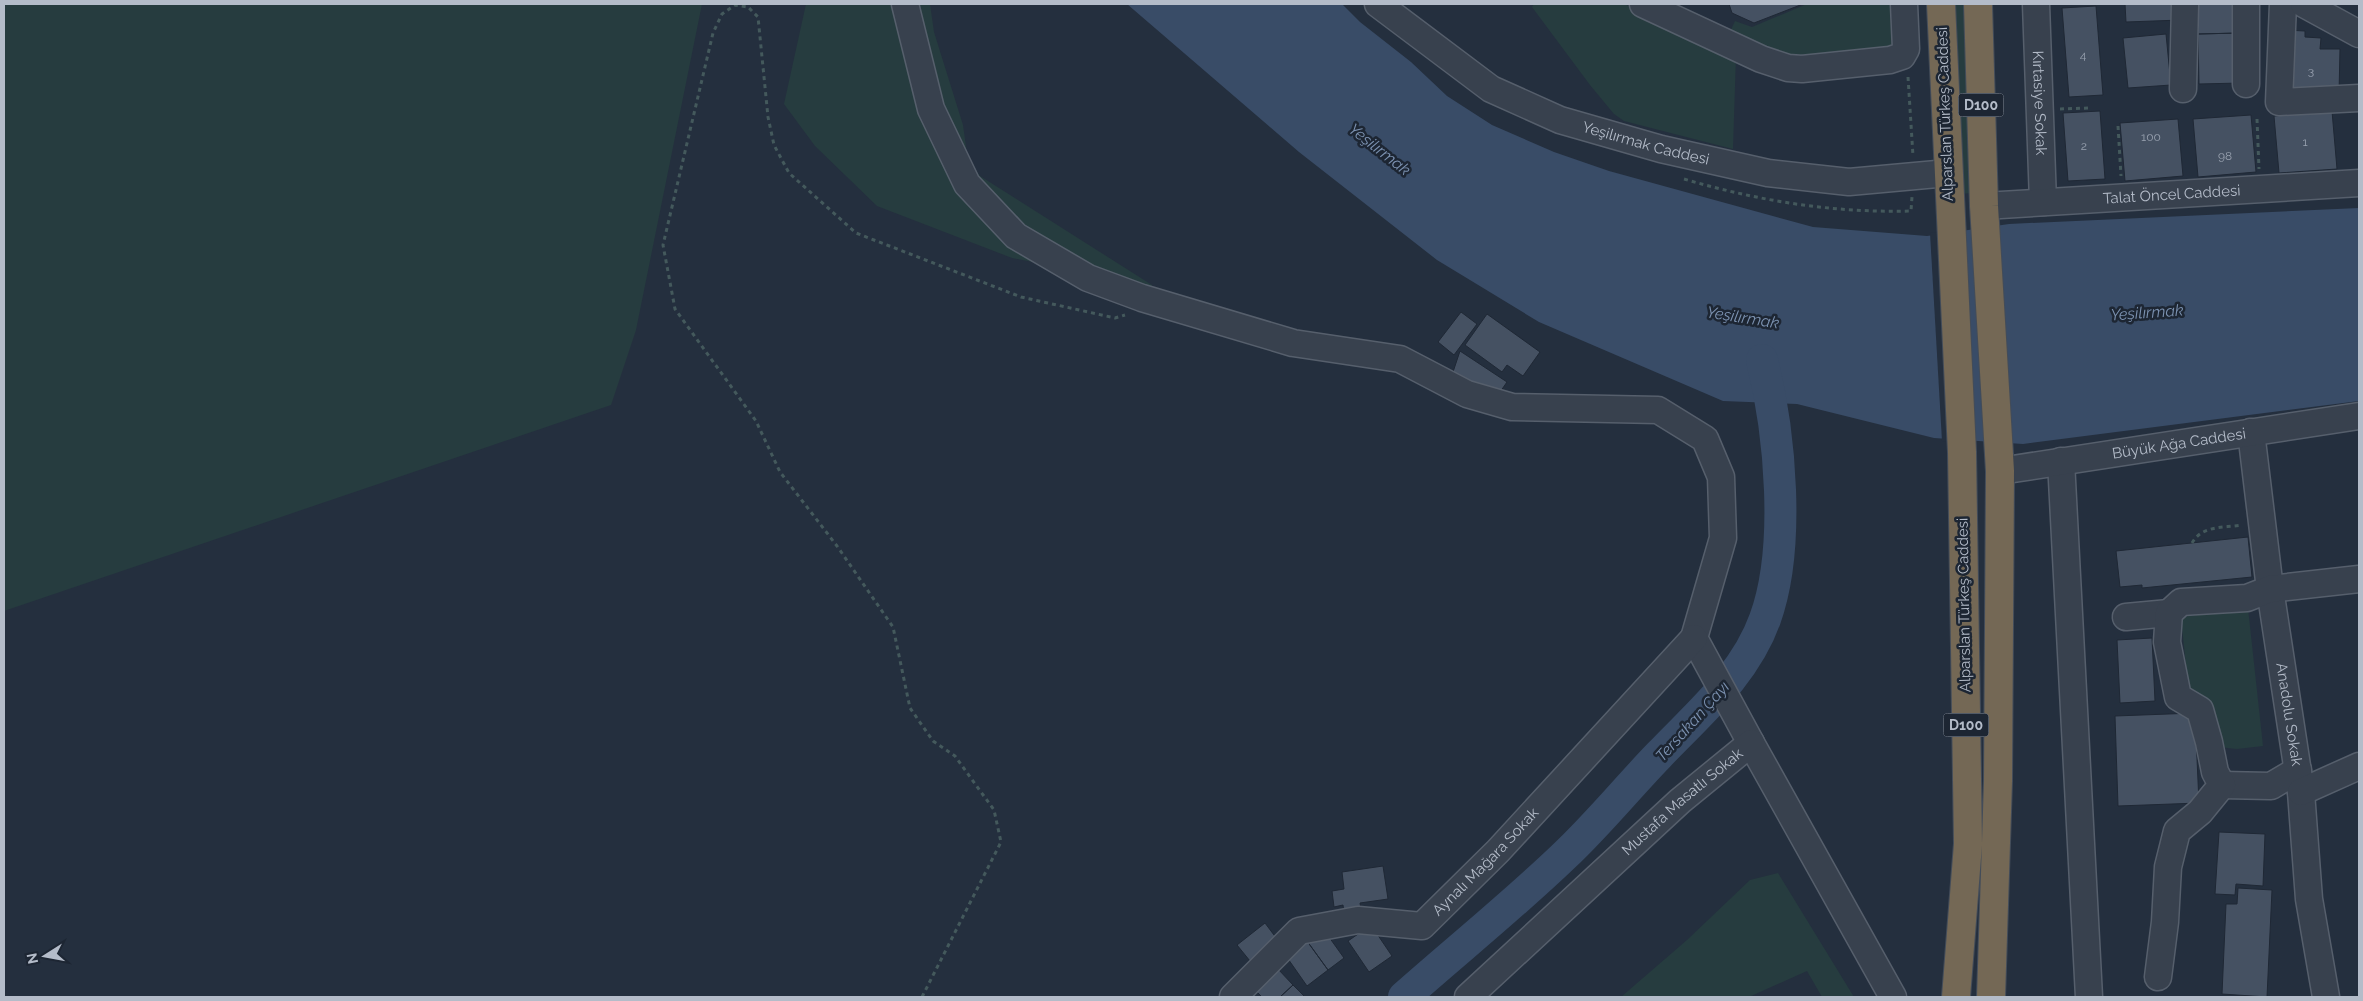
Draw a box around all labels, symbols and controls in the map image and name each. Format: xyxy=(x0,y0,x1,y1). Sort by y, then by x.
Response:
street label: Alparslan Türkeş Caddesi xyxy=(1933,26,1957,202)
house number: 4 xyxy=(2080,48,2087,62)
street label: Kırtasiye Sokak xyxy=(2029,50,2050,156)
house number: 3 xyxy=(2308,64,2314,78)
road number: D100 xyxy=(1958,94,2004,116)
street label: Yeşilırmak Caddesi xyxy=(1580,118,1711,169)
water label: Yeşilırmak xyxy=(1345,119,1415,180)
house number: 100 xyxy=(2141,130,2161,144)
house number: 1 xyxy=(2302,135,2308,149)
house number: 2 xyxy=(2081,139,2087,153)
house number: 98 xyxy=(2218,149,2232,163)
street label: Talat Öncel Caddesi xyxy=(2102,181,2241,208)
water label: Yeşilırmak xyxy=(2110,300,2185,325)
water label: Yeşilırmak xyxy=(1705,302,1781,333)
street label: Büyük Ağa Caddesi xyxy=(2111,424,2247,463)
street label: Alparslan Türkeş Caddesi xyxy=(1953,518,1975,692)
street label: Anadolu Sokak xyxy=(2272,661,2306,767)
water label: Tersakan Çayı xyxy=(1652,677,1733,765)
road number: D100 xyxy=(1944,714,1988,736)
street label: Mustafa Masatlı Sokak xyxy=(1618,744,1747,859)
street label: Aynalı Mağara Sokak xyxy=(1429,804,1542,920)
north arrow xyxy=(20,931,70,981)
text: N xyxy=(23,952,41,965)

